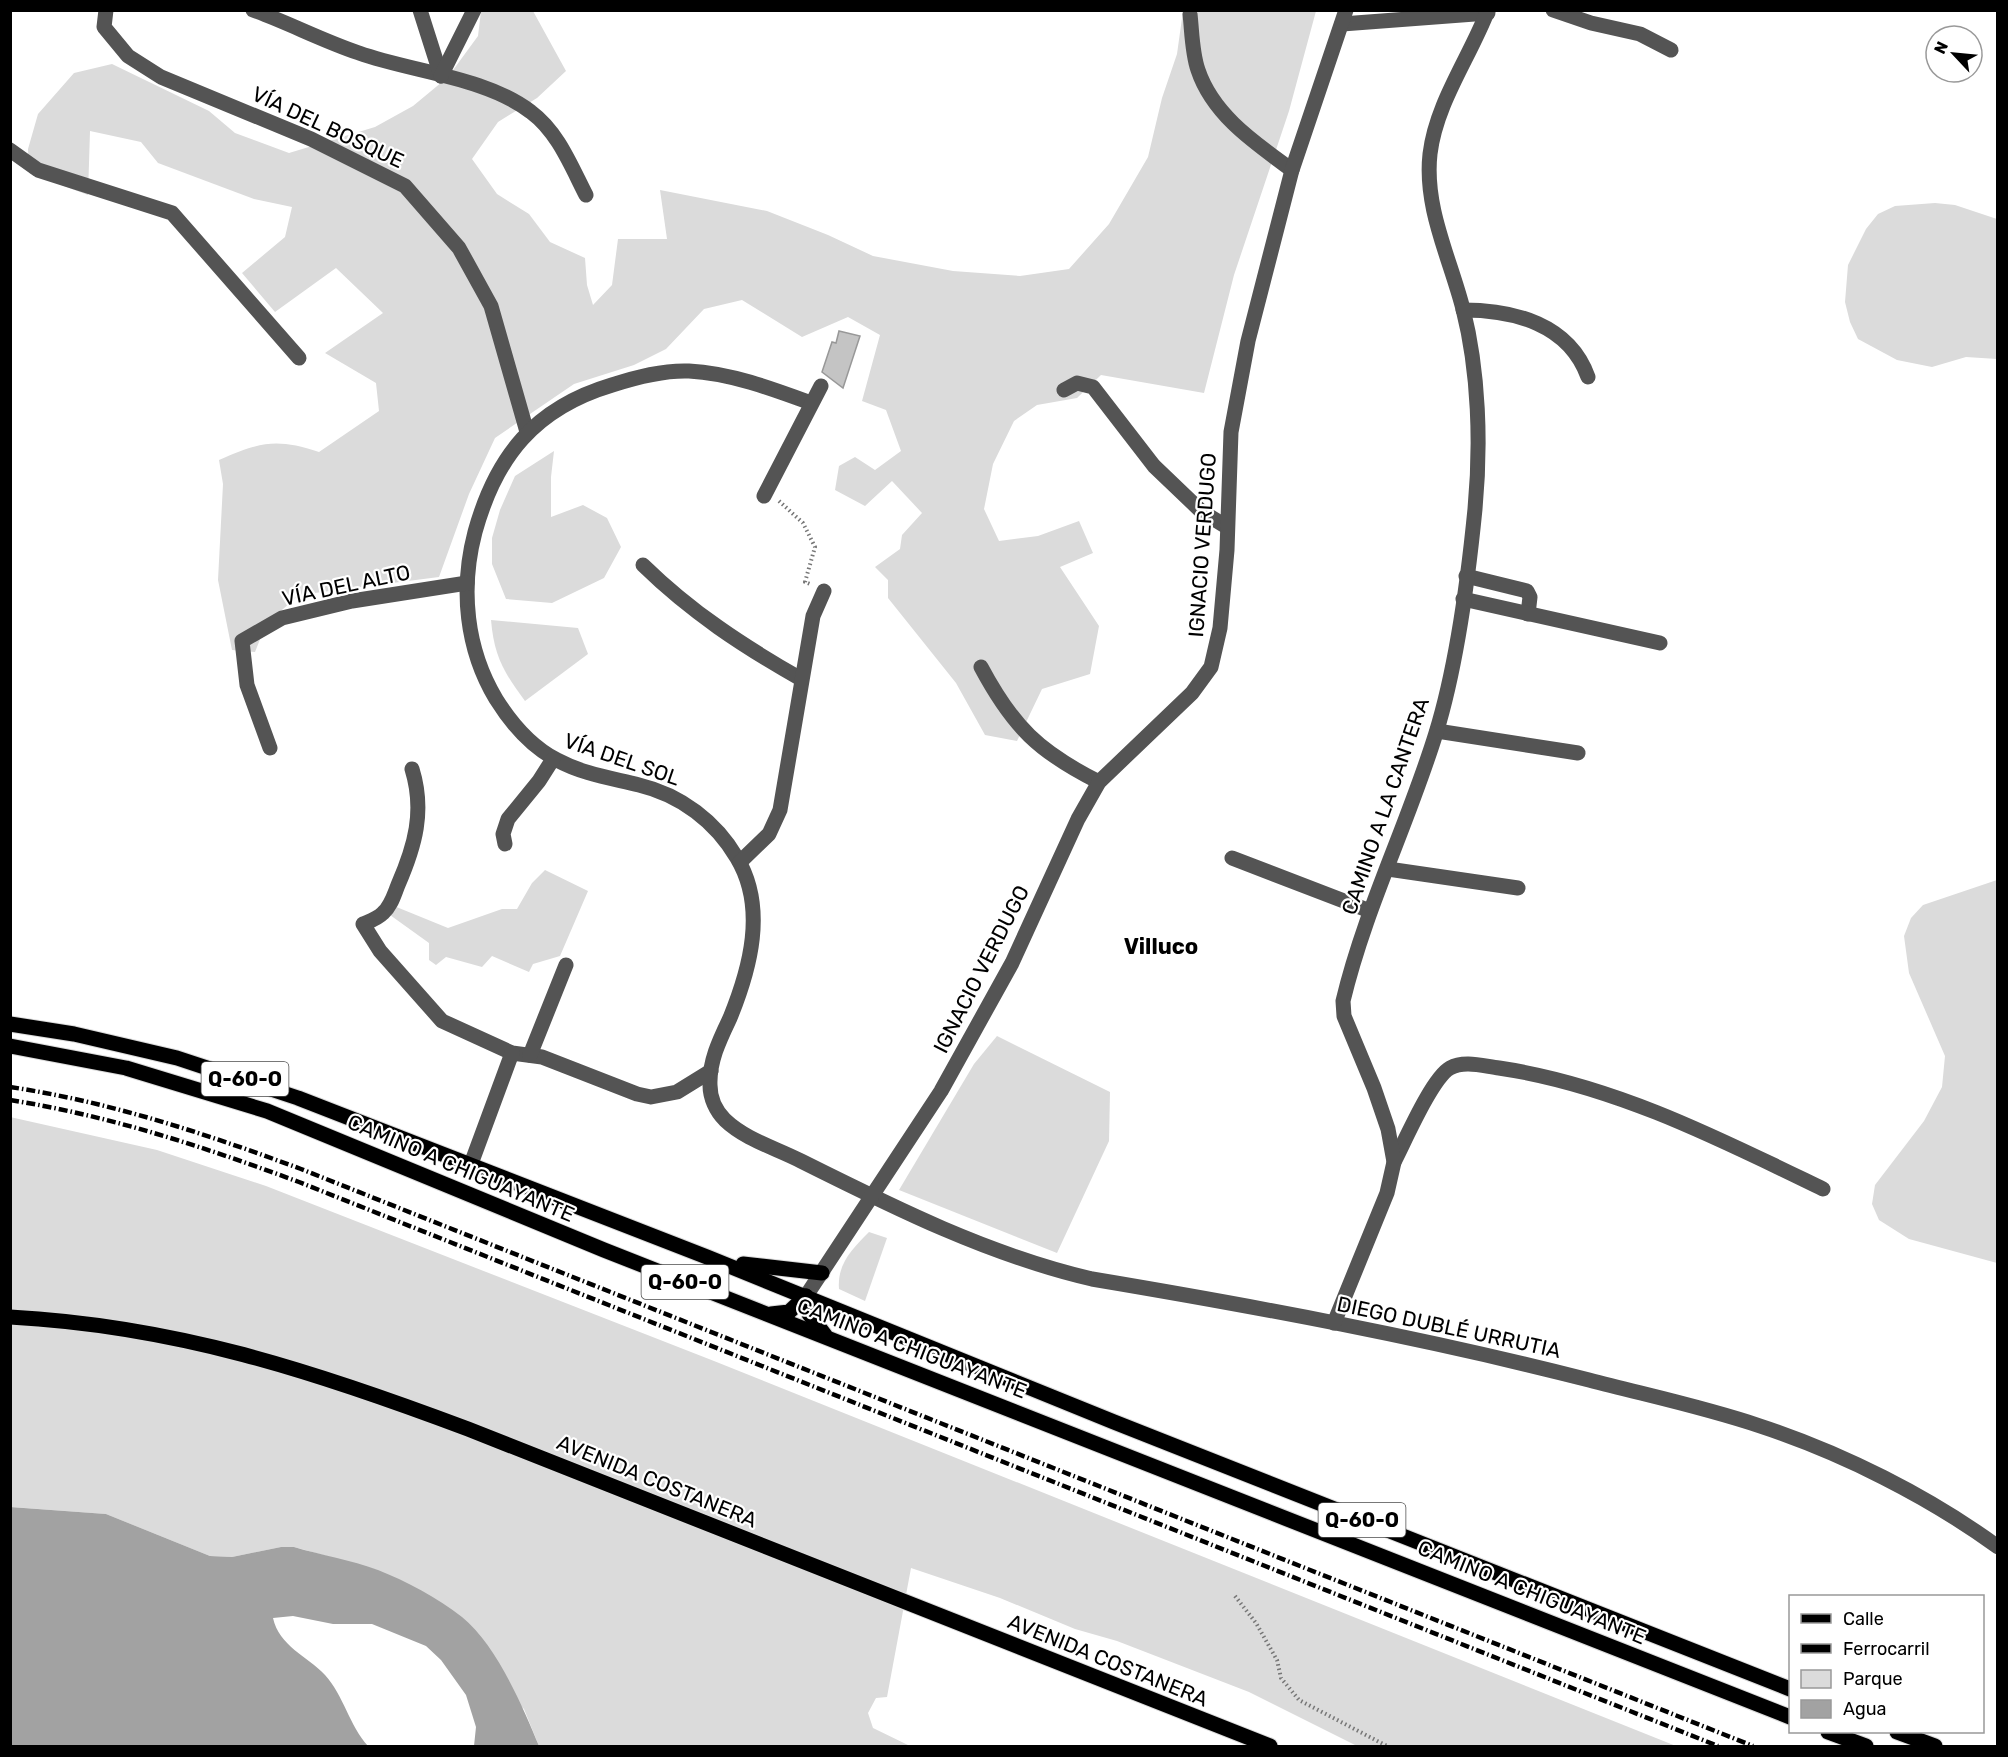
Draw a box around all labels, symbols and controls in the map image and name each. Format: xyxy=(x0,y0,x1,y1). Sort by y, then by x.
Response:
north arrow xyxy=(1924,24,1984,84)
text: N xyxy=(1930,38,1952,57)
street label: VÍA DEL BOSQUE xyxy=(248,81,408,173)
street label: IGNACIO VERDUGO xyxy=(1183,452,1221,638)
street label: VÍA DEL ALTO xyxy=(279,559,413,611)
street label: CAMINO A LA CANTERA xyxy=(1336,694,1434,918)
street label: VÍA DEL SOL xyxy=(561,728,683,791)
street label: IGNACIO VERDUGO xyxy=(928,881,1034,1057)
district label: Villuco xyxy=(1124,933,1198,960)
road number: Q-60-O xyxy=(202,1062,288,1096)
street label: CAMINO A CHIGUAYANTE xyxy=(344,1109,578,1227)
road number: Q-60-O xyxy=(642,1265,728,1299)
street label: DIEGO DUBLÉ URRUTIA xyxy=(1335,1291,1563,1363)
street label: CAMINO A CHIGUAYANTE xyxy=(794,1293,1030,1403)
street label: AVENIDA COSTANERA xyxy=(553,1429,761,1533)
road number: Q-60-O xyxy=(1318,1503,1406,1537)
street label: CAMINO A CHIGUAYANTE xyxy=(1414,1535,1650,1649)
legend xyxy=(1789,1595,1984,1733)
street label: AVENIDA COSTANERA xyxy=(1004,1608,1212,1712)
text: Calle xyxy=(1843,1608,1884,1630)
text: Ferrocarril xyxy=(1843,1638,1930,1660)
text: Parque xyxy=(1843,1668,1903,1690)
text: Agua xyxy=(1843,1698,1886,1720)

